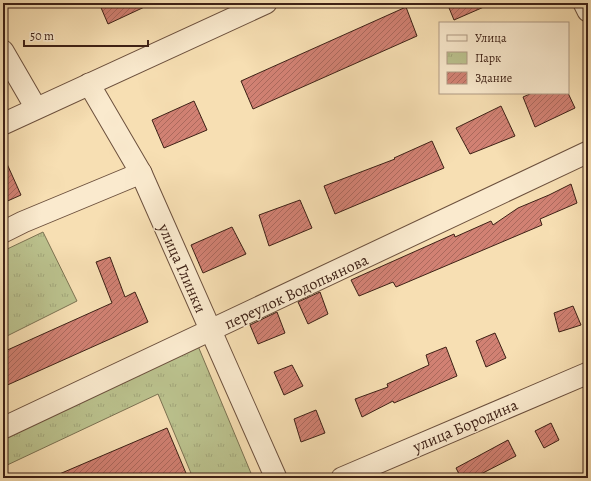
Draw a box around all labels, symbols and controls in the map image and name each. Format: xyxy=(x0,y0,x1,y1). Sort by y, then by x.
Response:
scale bar xyxy=(24,22,148,48)
legend xyxy=(439,22,569,94)
text: 50 m xyxy=(30,28,54,44)
text: Улица xyxy=(475,30,507,46)
text: Парк xyxy=(475,50,501,66)
text: Здание xyxy=(475,70,512,86)
street label: улица Глинки xyxy=(152,219,212,316)
street label: переулок Водопьянова xyxy=(221,249,373,335)
street label: улица Бородина xyxy=(409,394,522,458)

